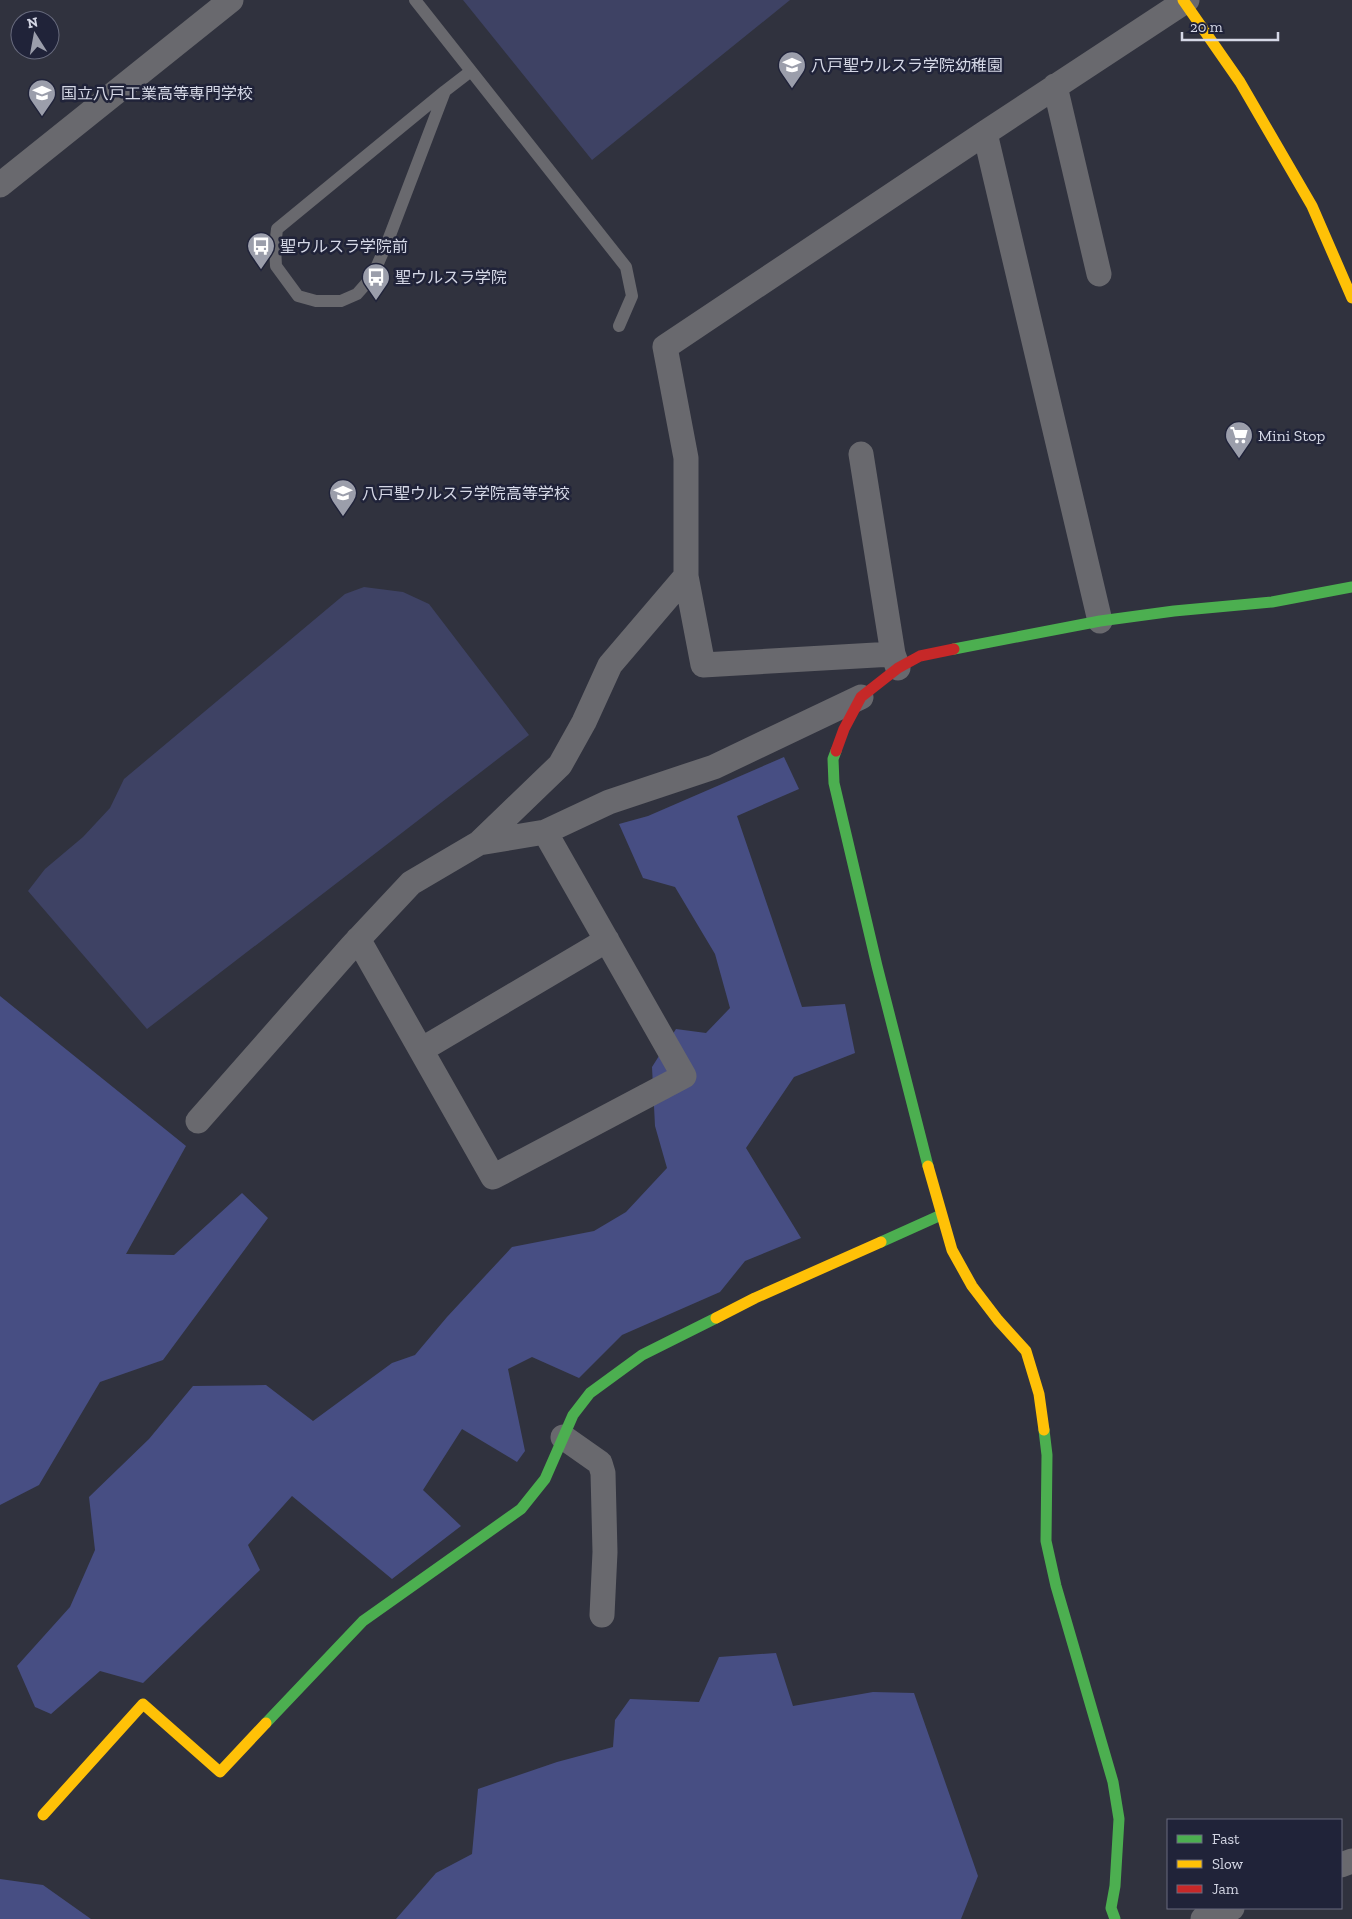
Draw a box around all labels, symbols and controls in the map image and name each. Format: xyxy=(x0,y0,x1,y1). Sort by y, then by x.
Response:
north arrow xyxy=(10,10,60,60)
scale bar xyxy=(1182,10,1278,42)
text: N xyxy=(26,13,40,32)
text: 20 m xyxy=(1190,18,1223,36)
school or university icon: 八戸聖ウルスラ学院幼稚園 xyxy=(777,50,807,89)
place label: 八戸聖ウルスラ学院幼稚園 xyxy=(811,56,1003,75)
school or university icon: 国立八戸工業高等専門学校 xyxy=(27,78,57,117)
place label: 国立八戸工業高等専門学校 xyxy=(61,84,253,103)
bus stop icon: 聖ウルスラ学院前 xyxy=(246,231,276,270)
place label: 聖ウルスラ学院前 xyxy=(280,237,408,256)
bus stop icon: 聖ウルスラ学院 xyxy=(361,262,391,301)
place label: 聖ウルスラ学院 xyxy=(395,268,507,287)
supermarket icon: Mini Stop xyxy=(1224,420,1254,459)
place label: Mini Stop xyxy=(1258,426,1326,445)
school or university icon: 八戸聖ウルスラ学院高等学校 xyxy=(328,478,358,517)
place label: 八戸聖ウルスラ学院高等学校 xyxy=(362,484,570,503)
legend xyxy=(1167,1819,1342,1909)
text: Fast xyxy=(1212,1830,1240,1848)
text: Slow xyxy=(1212,1855,1244,1873)
text: Jam xyxy=(1212,1880,1239,1898)

